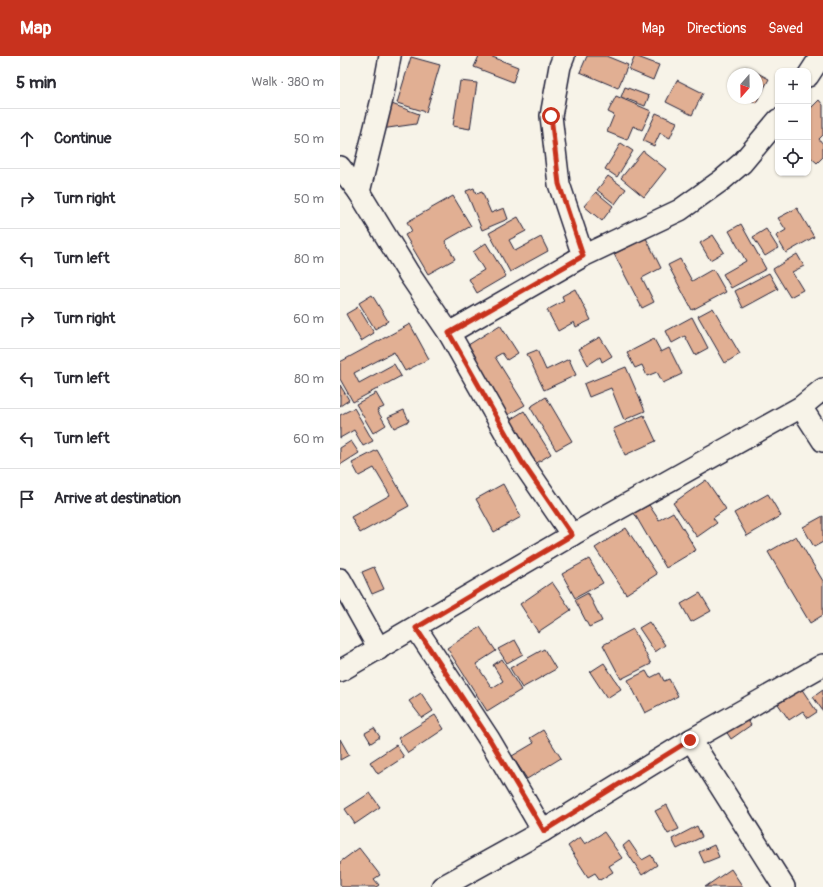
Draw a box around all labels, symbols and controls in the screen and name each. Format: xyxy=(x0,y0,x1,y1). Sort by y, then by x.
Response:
text: Map xyxy=(20,16,51,40)
text: Map xyxy=(642,20,665,37)
text: Directions xyxy=(687,20,746,37)
text: Saved xyxy=(768,20,803,37)
north arrow xyxy=(727,68,763,104)
map controls xyxy=(775,68,811,176)
button: + xyxy=(775,68,811,104)
text: 5 min xyxy=(16,72,56,93)
text: Walk · 380 m xyxy=(251,74,324,90)
button: − xyxy=(775,104,811,140)
route start xyxy=(542,107,560,125)
icon: ahead xyxy=(16,128,38,150)
text: Continue xyxy=(54,129,112,148)
text: 50 m xyxy=(294,131,324,147)
button: locate xyxy=(775,140,811,176)
icon: right xyxy=(16,188,38,210)
text: Turn right xyxy=(54,189,115,208)
text: 50 m xyxy=(294,191,324,207)
icon: left xyxy=(16,248,38,270)
text: Turn left xyxy=(54,249,110,268)
text: 80 m xyxy=(294,251,324,267)
icon: right xyxy=(16,308,38,330)
text: Turn right xyxy=(54,309,115,328)
text: 60 m xyxy=(293,311,324,327)
icon: left xyxy=(16,368,38,390)
text: Turn left xyxy=(54,369,110,388)
text: 80 m xyxy=(294,371,324,387)
icon: left xyxy=(16,428,38,450)
text: Turn left xyxy=(54,429,110,448)
text: 60 m xyxy=(293,431,324,447)
icon: arrive xyxy=(16,488,38,510)
text: Arrive at destination xyxy=(54,489,181,508)
route end xyxy=(681,731,699,749)

